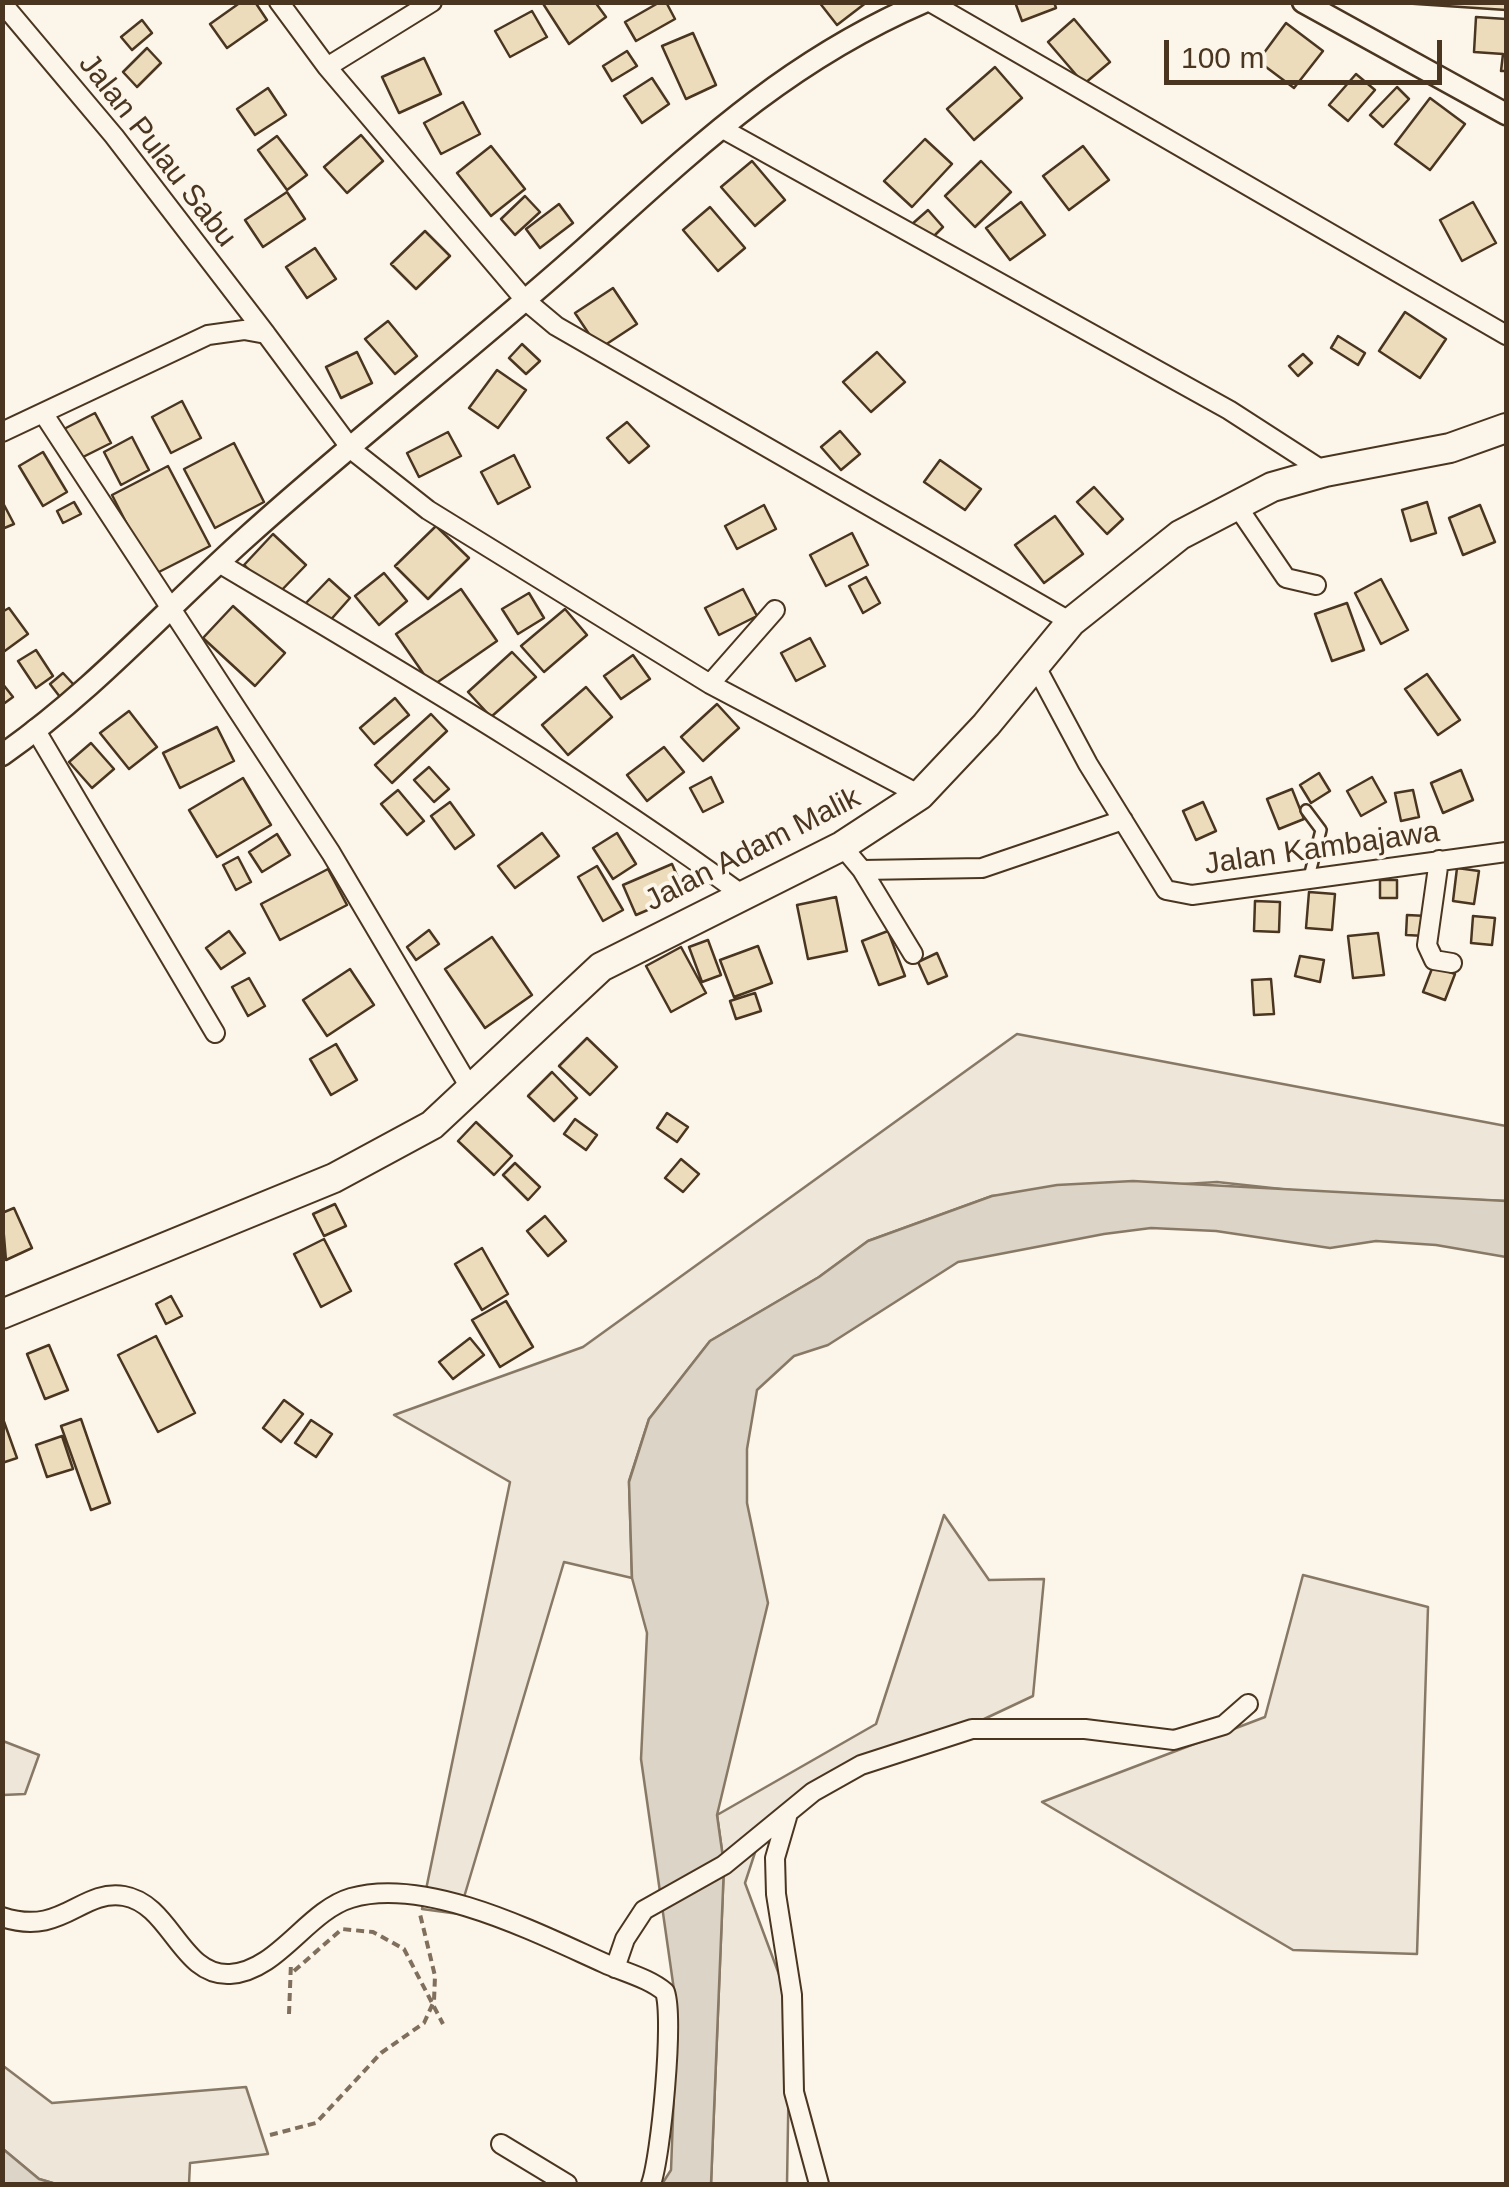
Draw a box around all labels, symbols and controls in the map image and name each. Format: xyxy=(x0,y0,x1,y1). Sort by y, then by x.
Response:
scale bar xyxy=(1169,20,1446,82)
text: 100 m xyxy=(1181,41,1264,74)
street label: Jalan Pulau Sabu xyxy=(70,47,244,255)
street label: Jalan Adam Malik xyxy=(639,780,867,920)
street label: Jalan Kambajawa xyxy=(1202,815,1442,883)

